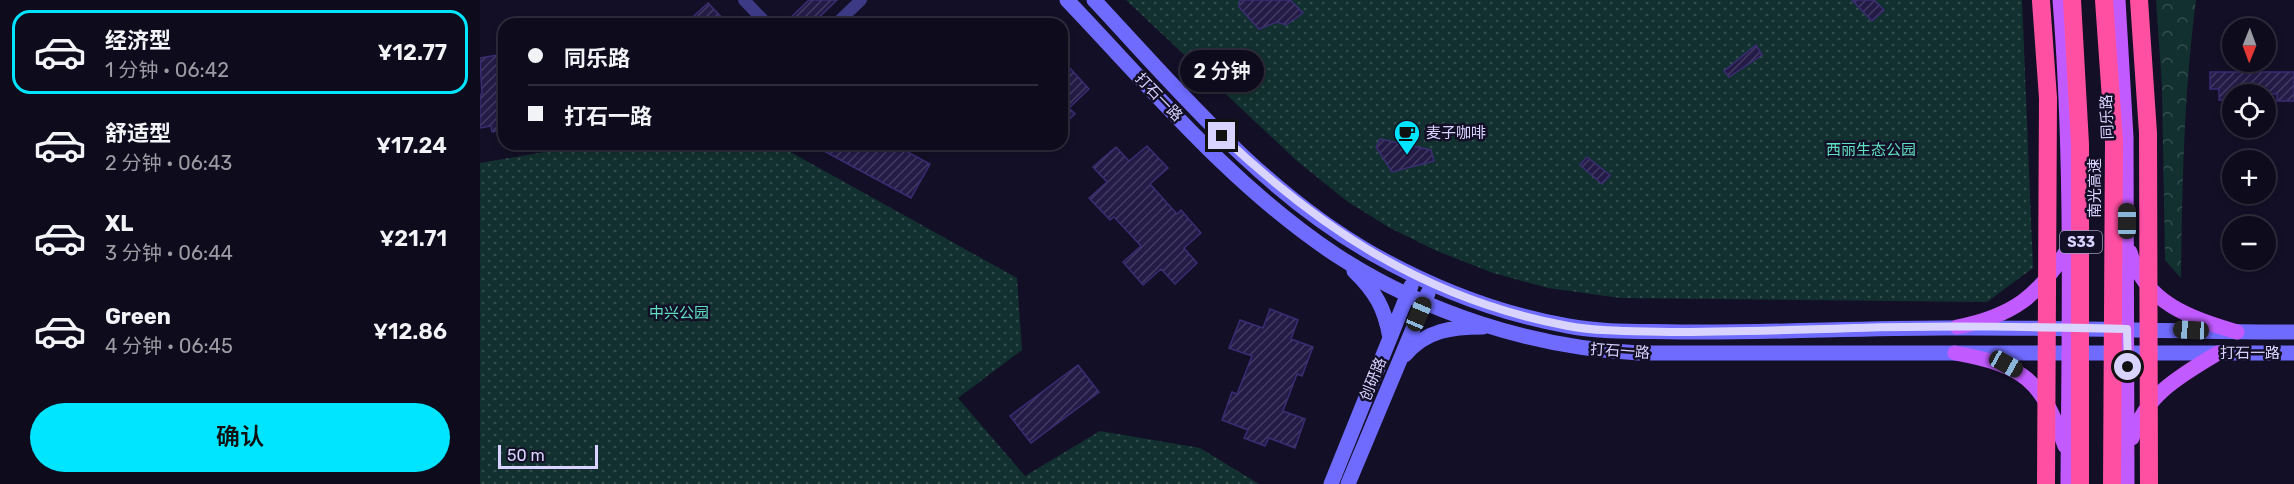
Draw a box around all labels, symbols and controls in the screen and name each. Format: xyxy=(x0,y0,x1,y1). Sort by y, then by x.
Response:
north arrow xyxy=(2222,18,2276,72)
map controls xyxy=(2222,18,2276,270)
icon: car xyxy=(33,25,87,79)
text: 经济型 xyxy=(105,27,171,54)
text: ¥12.77 xyxy=(378,39,447,66)
text: 同乐路 xyxy=(564,45,630,72)
callout: 2 分钟 xyxy=(1180,49,1264,91)
text: 1 分钟 · 06:42 xyxy=(105,58,229,82)
text: 2 分钟 xyxy=(1193,59,1251,83)
street label: 打石一路 xyxy=(1132,69,1186,125)
button: locate xyxy=(2222,84,2276,138)
street label: 同乐路 xyxy=(2097,94,2117,140)
text: 打石一路 xyxy=(564,103,652,130)
icon: car xyxy=(33,118,87,172)
cafe icon: 麦子咖啡 xyxy=(1392,118,1422,156)
text: 舒适型 xyxy=(105,120,171,147)
route end xyxy=(1208,122,1235,149)
place label: 麦子咖啡 xyxy=(1426,124,1486,142)
text: ¥17.24 xyxy=(376,132,447,159)
park label: 西丽生态公园 xyxy=(1826,141,1916,159)
button: + xyxy=(2222,150,2276,204)
text: 2 分钟 · 06:43 xyxy=(105,151,232,175)
street label: 南光高速 xyxy=(2086,158,2104,218)
car xyxy=(2118,203,2136,239)
text: XL xyxy=(105,210,133,237)
icon: car xyxy=(33,211,87,265)
button: − xyxy=(2222,216,2276,270)
text: ¥21.71 xyxy=(380,225,447,252)
road number: S33 xyxy=(2060,231,2102,253)
text: 3 分钟 · 06:44 xyxy=(105,241,233,265)
car xyxy=(1404,294,1434,334)
text: Green xyxy=(105,303,171,330)
icon: car xyxy=(33,304,87,358)
park label: 中兴公园 xyxy=(649,304,709,322)
text: ¥12.86 xyxy=(373,318,447,345)
car xyxy=(2173,320,2209,340)
text: 4 分钟 · 06:45 xyxy=(105,334,233,358)
street label: 打石一路 xyxy=(1589,340,1651,362)
street label: 打石一路 xyxy=(2220,344,2280,362)
car xyxy=(1986,347,2026,381)
route start xyxy=(2114,353,2141,380)
street label: 创研路 xyxy=(1356,355,1390,403)
button: 确认 xyxy=(30,403,450,472)
scale bar xyxy=(498,442,598,470)
text: 50 m xyxy=(507,446,545,465)

